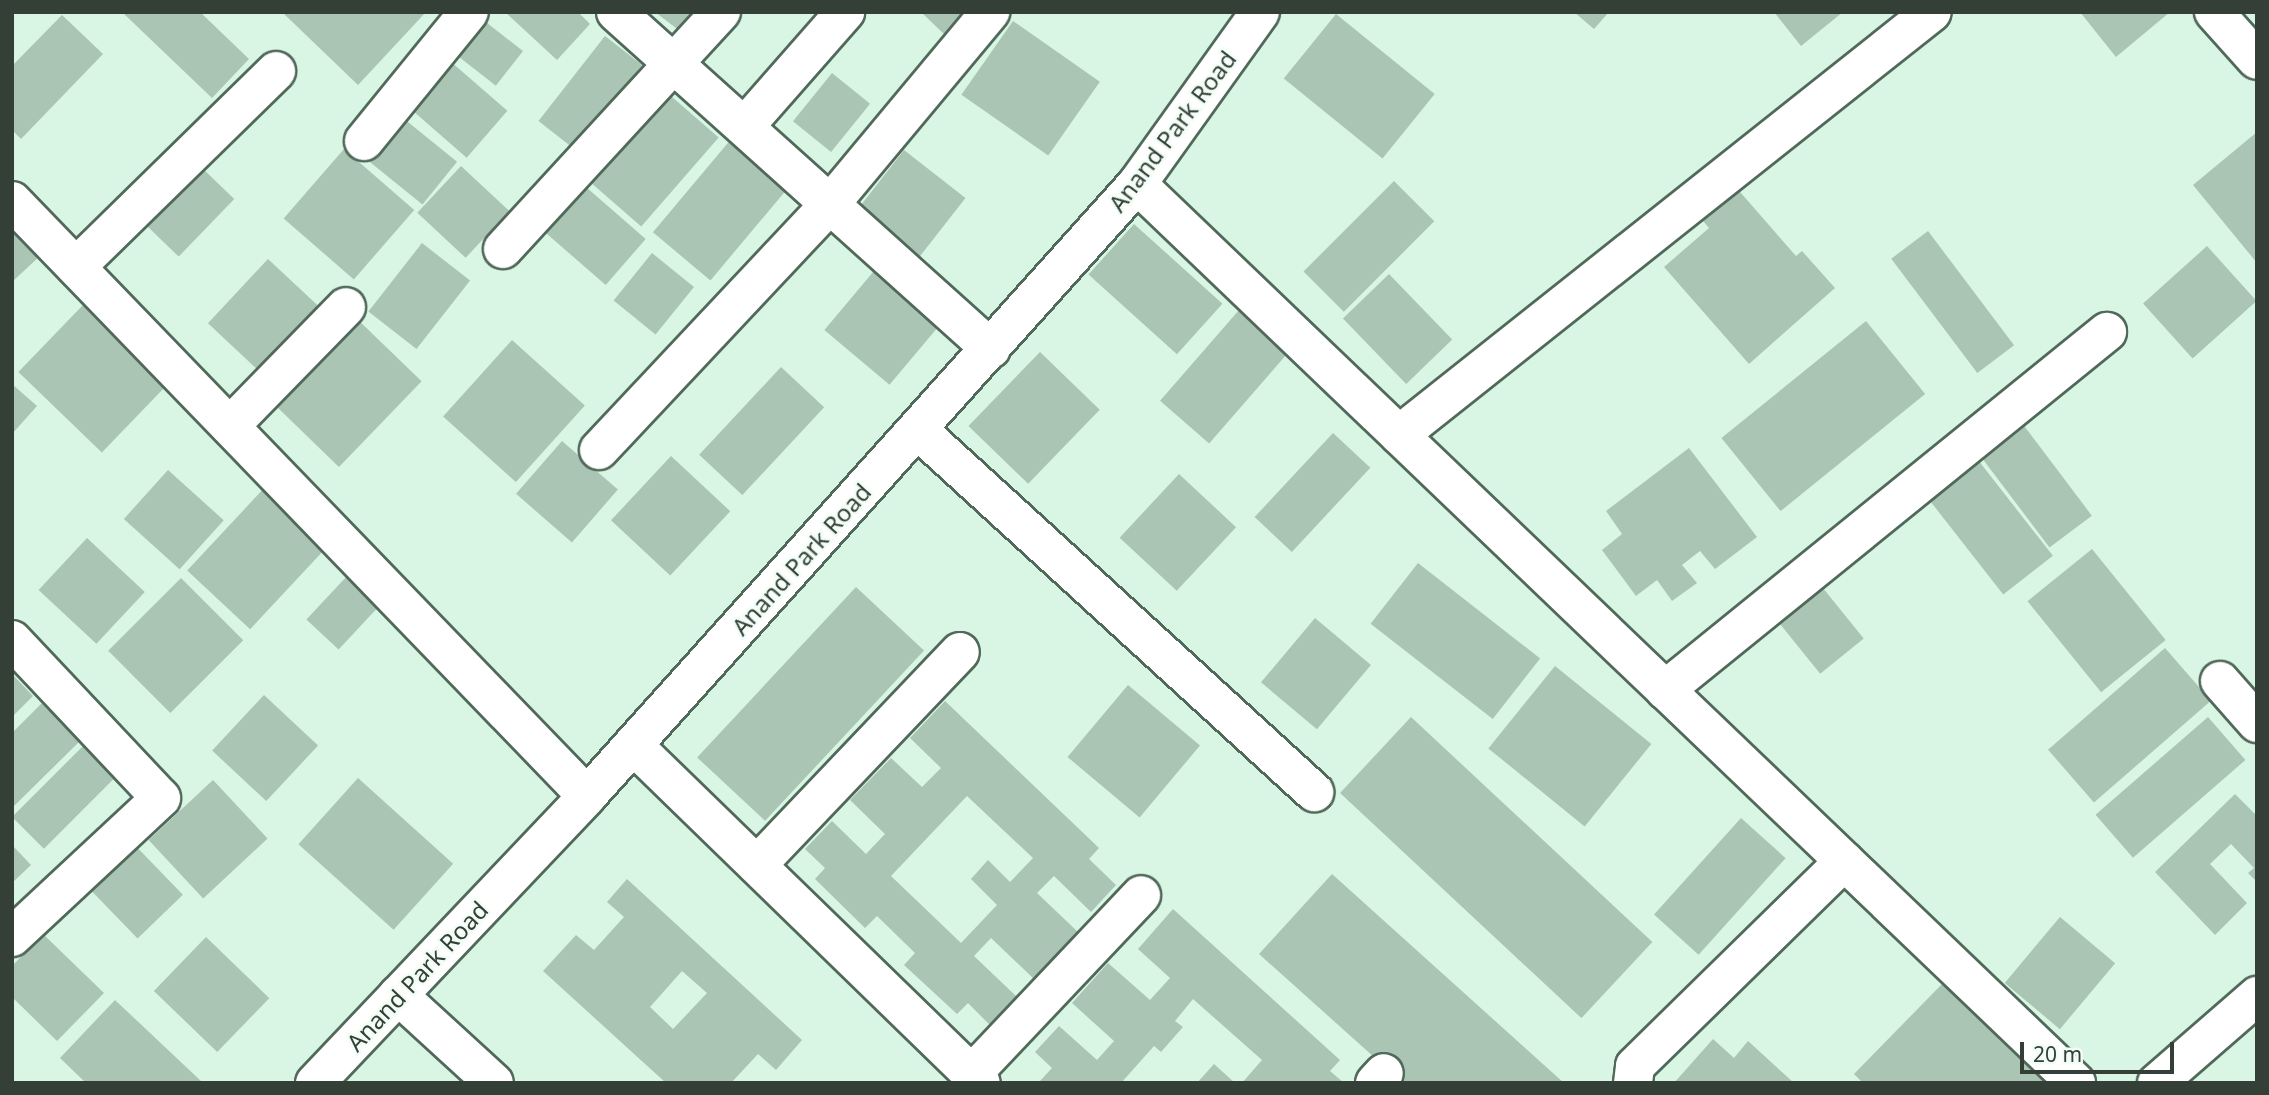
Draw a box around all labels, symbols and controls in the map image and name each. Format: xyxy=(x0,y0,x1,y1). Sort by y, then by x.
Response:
street label: Anand Park Road xyxy=(1102,45,1242,217)
street label: Anand Park Road xyxy=(725,477,877,641)
street label: Anand Park Road xyxy=(340,895,494,1057)
scale bar xyxy=(2024,1028,2178,1072)
text: 20 m xyxy=(2033,1040,2082,1068)

